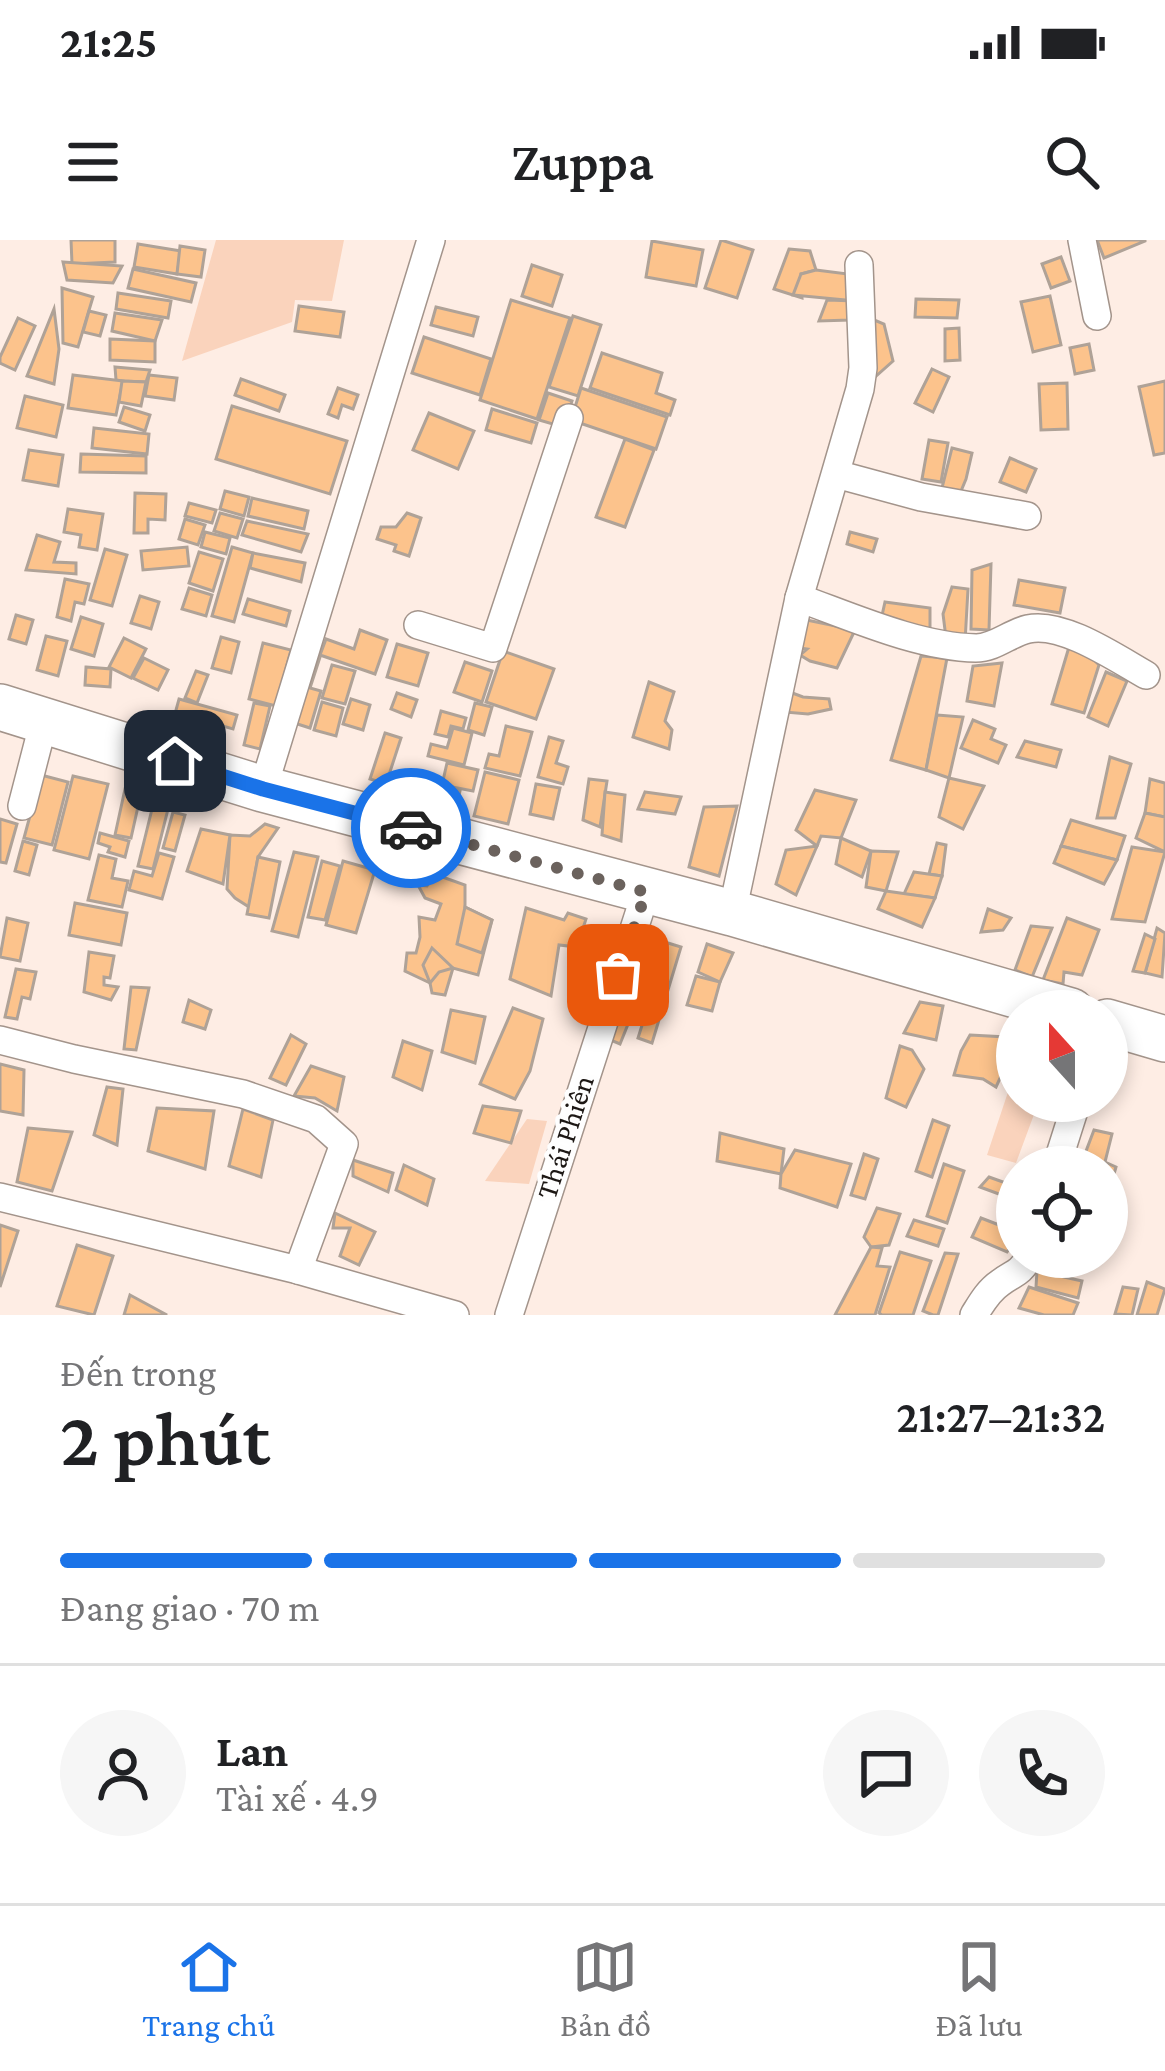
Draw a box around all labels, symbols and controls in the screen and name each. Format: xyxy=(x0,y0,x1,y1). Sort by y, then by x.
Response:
text: 21:25 xyxy=(60,17,157,67)
icon: menu xyxy=(60,129,126,195)
icon: search xyxy=(1039,129,1105,195)
text: Zuppa xyxy=(511,132,654,192)
pin xyxy=(124,710,226,812)
icon: home xyxy=(142,728,208,794)
courier xyxy=(351,768,471,888)
icon: car xyxy=(378,795,444,861)
pin xyxy=(567,924,669,1026)
icon: bag xyxy=(585,942,651,1008)
north arrow xyxy=(996,990,1128,1122)
map controls xyxy=(996,990,1128,1278)
street label: Thái Phiên xyxy=(529,1071,600,1203)
button: locate xyxy=(996,1146,1128,1278)
text: Đến trong xyxy=(60,1351,216,1394)
text: 21:27–21:32 xyxy=(896,1392,1105,1442)
text: 2 phút xyxy=(60,1395,270,1482)
text: Đang giao · 70 m xyxy=(60,1586,320,1629)
button: person xyxy=(60,1710,186,1836)
button: chat xyxy=(823,1710,949,1836)
button: phone xyxy=(979,1710,1105,1836)
text: Lan xyxy=(216,1726,288,1776)
text: Tài xế · 4.9 xyxy=(216,1776,379,1819)
tab: Trang chủ xyxy=(142,1934,275,2043)
tab: Bản đồ xyxy=(560,1934,651,2043)
tab: Đã lưu xyxy=(936,1934,1023,2043)

